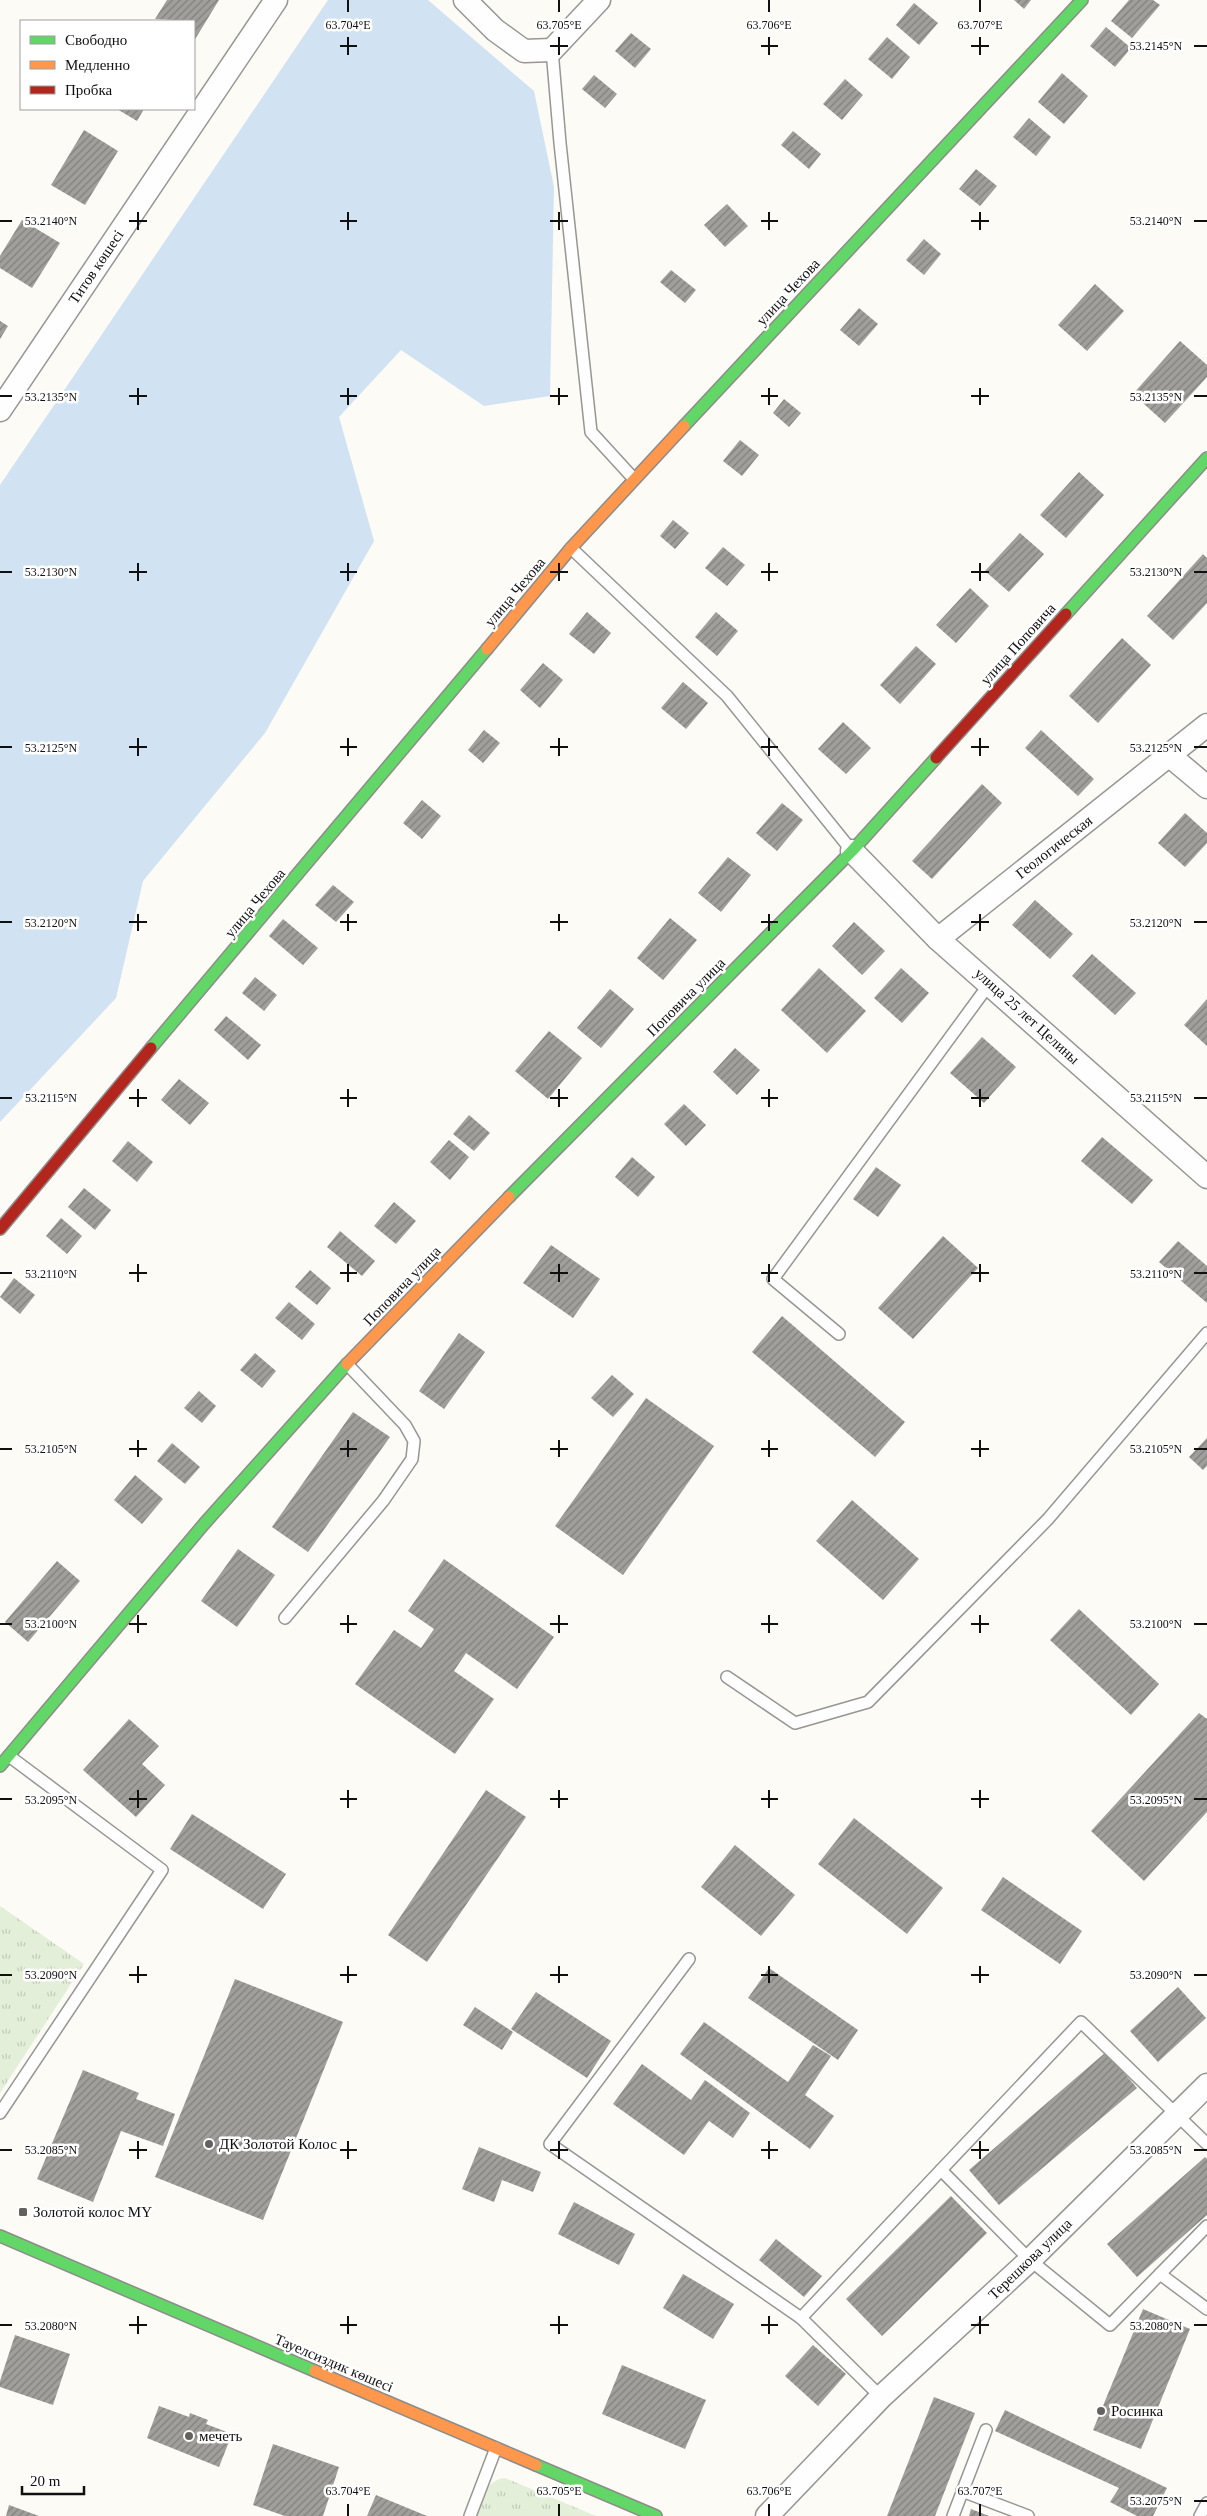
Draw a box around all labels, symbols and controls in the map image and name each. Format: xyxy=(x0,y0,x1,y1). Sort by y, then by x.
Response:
text: 63.704°E xyxy=(325,18,371,32)
text: 63.705°E xyxy=(536,18,582,32)
text: 63.706°E xyxy=(746,18,792,32)
text: 63.707°E xyxy=(957,18,1003,32)
legend xyxy=(20,20,195,110)
text: Свободно xyxy=(65,32,127,48)
text: 53.2145°N xyxy=(1130,39,1183,53)
text: Медленно xyxy=(65,57,130,73)
text: Пробка xyxy=(65,82,113,98)
text: 53.2140°N xyxy=(25,214,78,228)
text: 53.2140°N xyxy=(1130,214,1183,228)
street label: Титов көшесі xyxy=(65,227,127,307)
street label: улица Чехова xyxy=(753,255,823,329)
text: 53.2135°N xyxy=(25,390,78,404)
text: 53.2135°N xyxy=(1130,390,1183,404)
street label: улица Чехова xyxy=(482,554,549,630)
text: 53.2130°N xyxy=(25,565,78,579)
text: 53.2130°N xyxy=(1130,565,1183,579)
street label: улица Поповича xyxy=(977,600,1059,688)
text: 53.2125°N xyxy=(25,741,78,755)
text: 53.2125°N xyxy=(1130,741,1183,755)
street label: Геологическая xyxy=(1013,812,1095,882)
street label: улица Чехова xyxy=(222,865,289,941)
text: 53.2120°N xyxy=(25,916,78,930)
text: 53.2120°N xyxy=(1130,916,1183,930)
street label: Поповича улица xyxy=(644,954,729,1039)
street label: улица 25 лет Целины xyxy=(971,965,1083,1067)
text: 53.2115°N xyxy=(25,1091,77,1105)
text: 53.2115°N xyxy=(1130,1091,1182,1105)
street label: Поповича улица xyxy=(360,1243,444,1329)
text: 53.2110°N xyxy=(25,1267,77,1281)
text: 53.2110°N xyxy=(1130,1267,1182,1281)
text: 53.2105°N xyxy=(25,1442,78,1456)
text: 53.2105°N xyxy=(1130,1442,1183,1456)
text: 53.2100°N xyxy=(25,1617,78,1631)
text: 53.2100°N xyxy=(1130,1617,1183,1631)
text: 53.2095°N xyxy=(25,1793,78,1807)
text: 53.2095°N xyxy=(1130,1793,1183,1807)
text: 53.2090°N xyxy=(25,1968,78,1982)
text: 53.2090°N xyxy=(1130,1968,1183,1982)
place label: ДК Золотой Колос xyxy=(219,2136,337,2152)
marker: ДК Золотой Колос xyxy=(203,2138,215,2150)
text: 53.2085°N xyxy=(25,2143,78,2157)
text: 53.2085°N xyxy=(1130,2143,1183,2157)
place label: Золотой колос МҮ xyxy=(33,2204,152,2220)
marker: Золотой колос МҮ xyxy=(17,2206,29,2218)
street label: Терешкова улица xyxy=(985,2215,1075,2303)
text: 53.2080°N xyxy=(25,2319,78,2333)
text: 53.2080°N xyxy=(1130,2319,1183,2333)
street label: Тауелсиздик көшесі xyxy=(272,2331,396,2395)
place label: Росинка xyxy=(1111,2403,1164,2419)
marker: Росинка xyxy=(1095,2405,1107,2417)
place label: мечеть xyxy=(199,2428,243,2444)
marker: мечеть xyxy=(183,2430,195,2442)
scale bar xyxy=(22,2464,85,2496)
text: 20 m xyxy=(30,2473,61,2489)
text: 63.704°E xyxy=(325,2484,371,2498)
text: 63.705°E xyxy=(536,2484,582,2498)
text: 63.706°E xyxy=(746,2484,792,2498)
text: 63.707°E xyxy=(957,2484,1003,2498)
text: 53.2075°N xyxy=(1130,2494,1183,2508)

